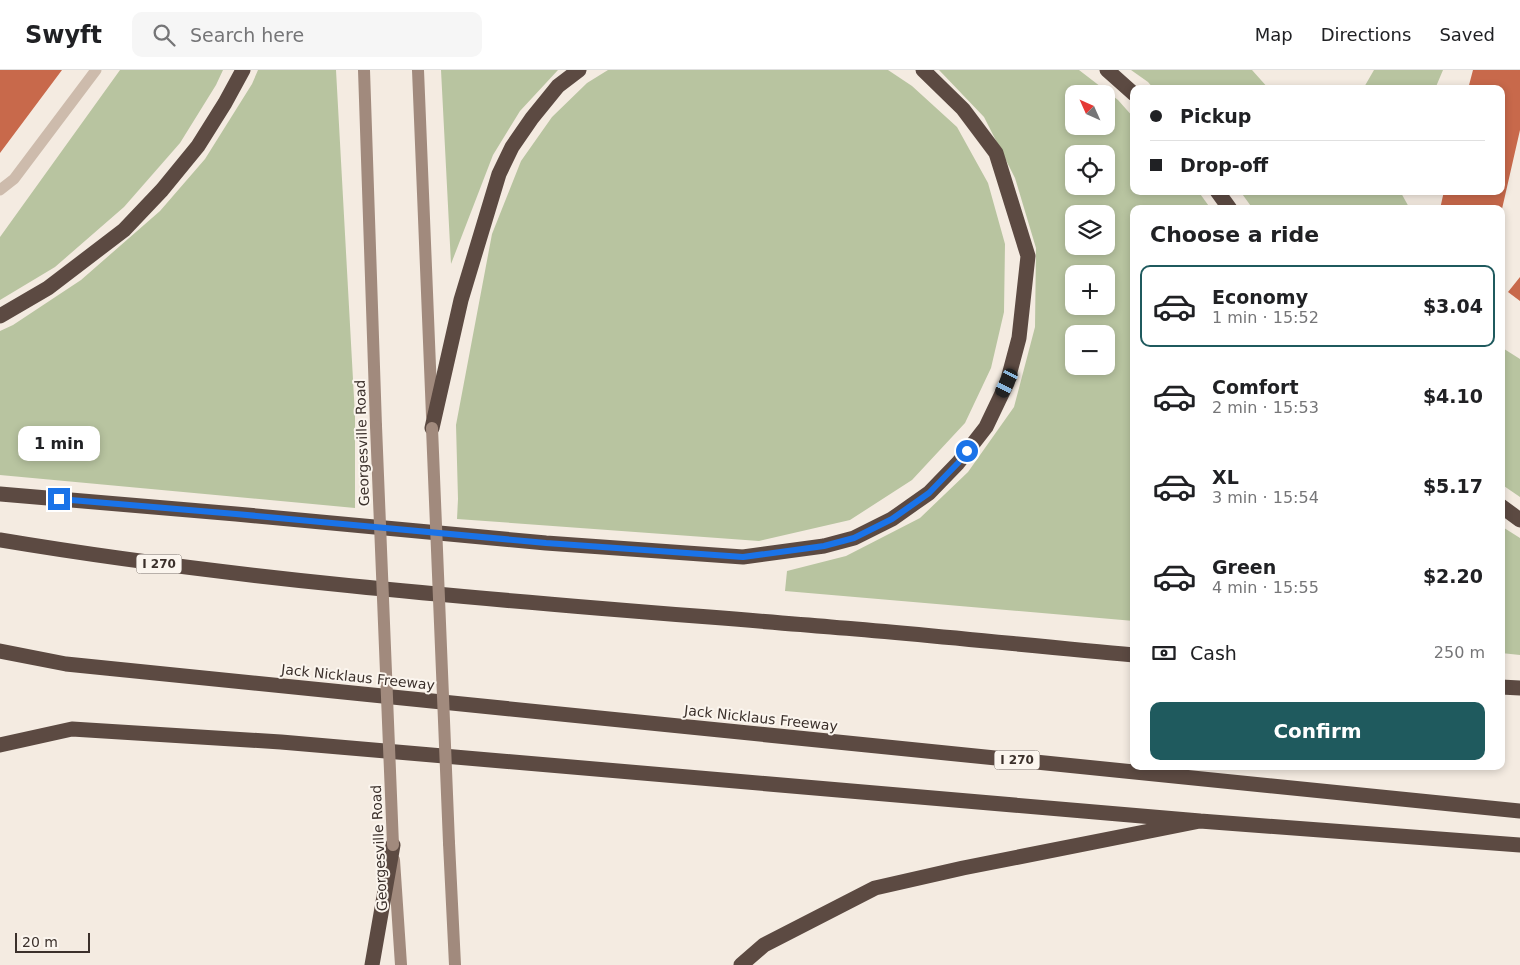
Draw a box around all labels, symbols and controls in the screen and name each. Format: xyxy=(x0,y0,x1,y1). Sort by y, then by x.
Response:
search box xyxy=(132,12,482,57)
text: Swyft xyxy=(25,21,102,49)
icon: search xyxy=(150,21,178,49)
text: Search here xyxy=(190,24,304,46)
text: Map xyxy=(1255,24,1293,45)
text: Directions xyxy=(1321,24,1411,45)
text: Saved xyxy=(1439,24,1495,45)
north arrow xyxy=(1065,85,1115,135)
map controls xyxy=(1065,85,1115,375)
text: Pickup xyxy=(1180,105,1251,127)
button: locate xyxy=(1065,145,1115,195)
text: Drop-off xyxy=(1180,154,1268,176)
button: layers xyxy=(1065,205,1115,255)
text: Choose a ride xyxy=(1150,222,1319,247)
button: + xyxy=(1065,265,1115,315)
icon: car xyxy=(1152,284,1197,329)
text: Economy xyxy=(1212,286,1308,308)
text: $3.04 xyxy=(1423,295,1483,317)
text: 1 min · 15:52 xyxy=(1212,308,1319,327)
button: − xyxy=(1065,325,1115,375)
car xyxy=(993,366,1020,400)
icon: car xyxy=(1152,374,1197,419)
text: Comfort xyxy=(1212,376,1299,398)
street label: Georgesville Road xyxy=(352,380,372,506)
text: $4.10 xyxy=(1423,385,1483,407)
text: 2 min · 15:53 xyxy=(1212,398,1319,417)
callout: 1 min xyxy=(18,426,100,462)
text: 1 min xyxy=(34,434,84,453)
route start xyxy=(956,440,978,462)
icon: car xyxy=(1152,464,1197,509)
text: XL xyxy=(1212,466,1239,488)
text: $5.17 xyxy=(1423,475,1483,497)
route end xyxy=(48,488,70,510)
text: 3 min · 15:54 xyxy=(1212,488,1319,507)
road number: I 270 xyxy=(136,554,182,574)
icon: car xyxy=(1152,554,1197,599)
text: Green xyxy=(1212,556,1276,578)
text: $2.20 xyxy=(1423,565,1483,587)
text: 4 min · 15:55 xyxy=(1212,578,1319,597)
icon: cash xyxy=(1150,639,1178,667)
text: Cash xyxy=(1190,642,1237,664)
text: 250 m xyxy=(1434,643,1485,662)
street label: Jack Nicklaus Freeway xyxy=(279,661,436,693)
street label: Jack Nicklaus Freeway xyxy=(682,702,839,734)
button: Confirm xyxy=(1150,702,1485,760)
road number: I 270 xyxy=(994,750,1040,770)
street label: Georgesville Road xyxy=(368,784,390,912)
scale bar xyxy=(15,930,90,953)
text: 20 m xyxy=(22,934,58,950)

